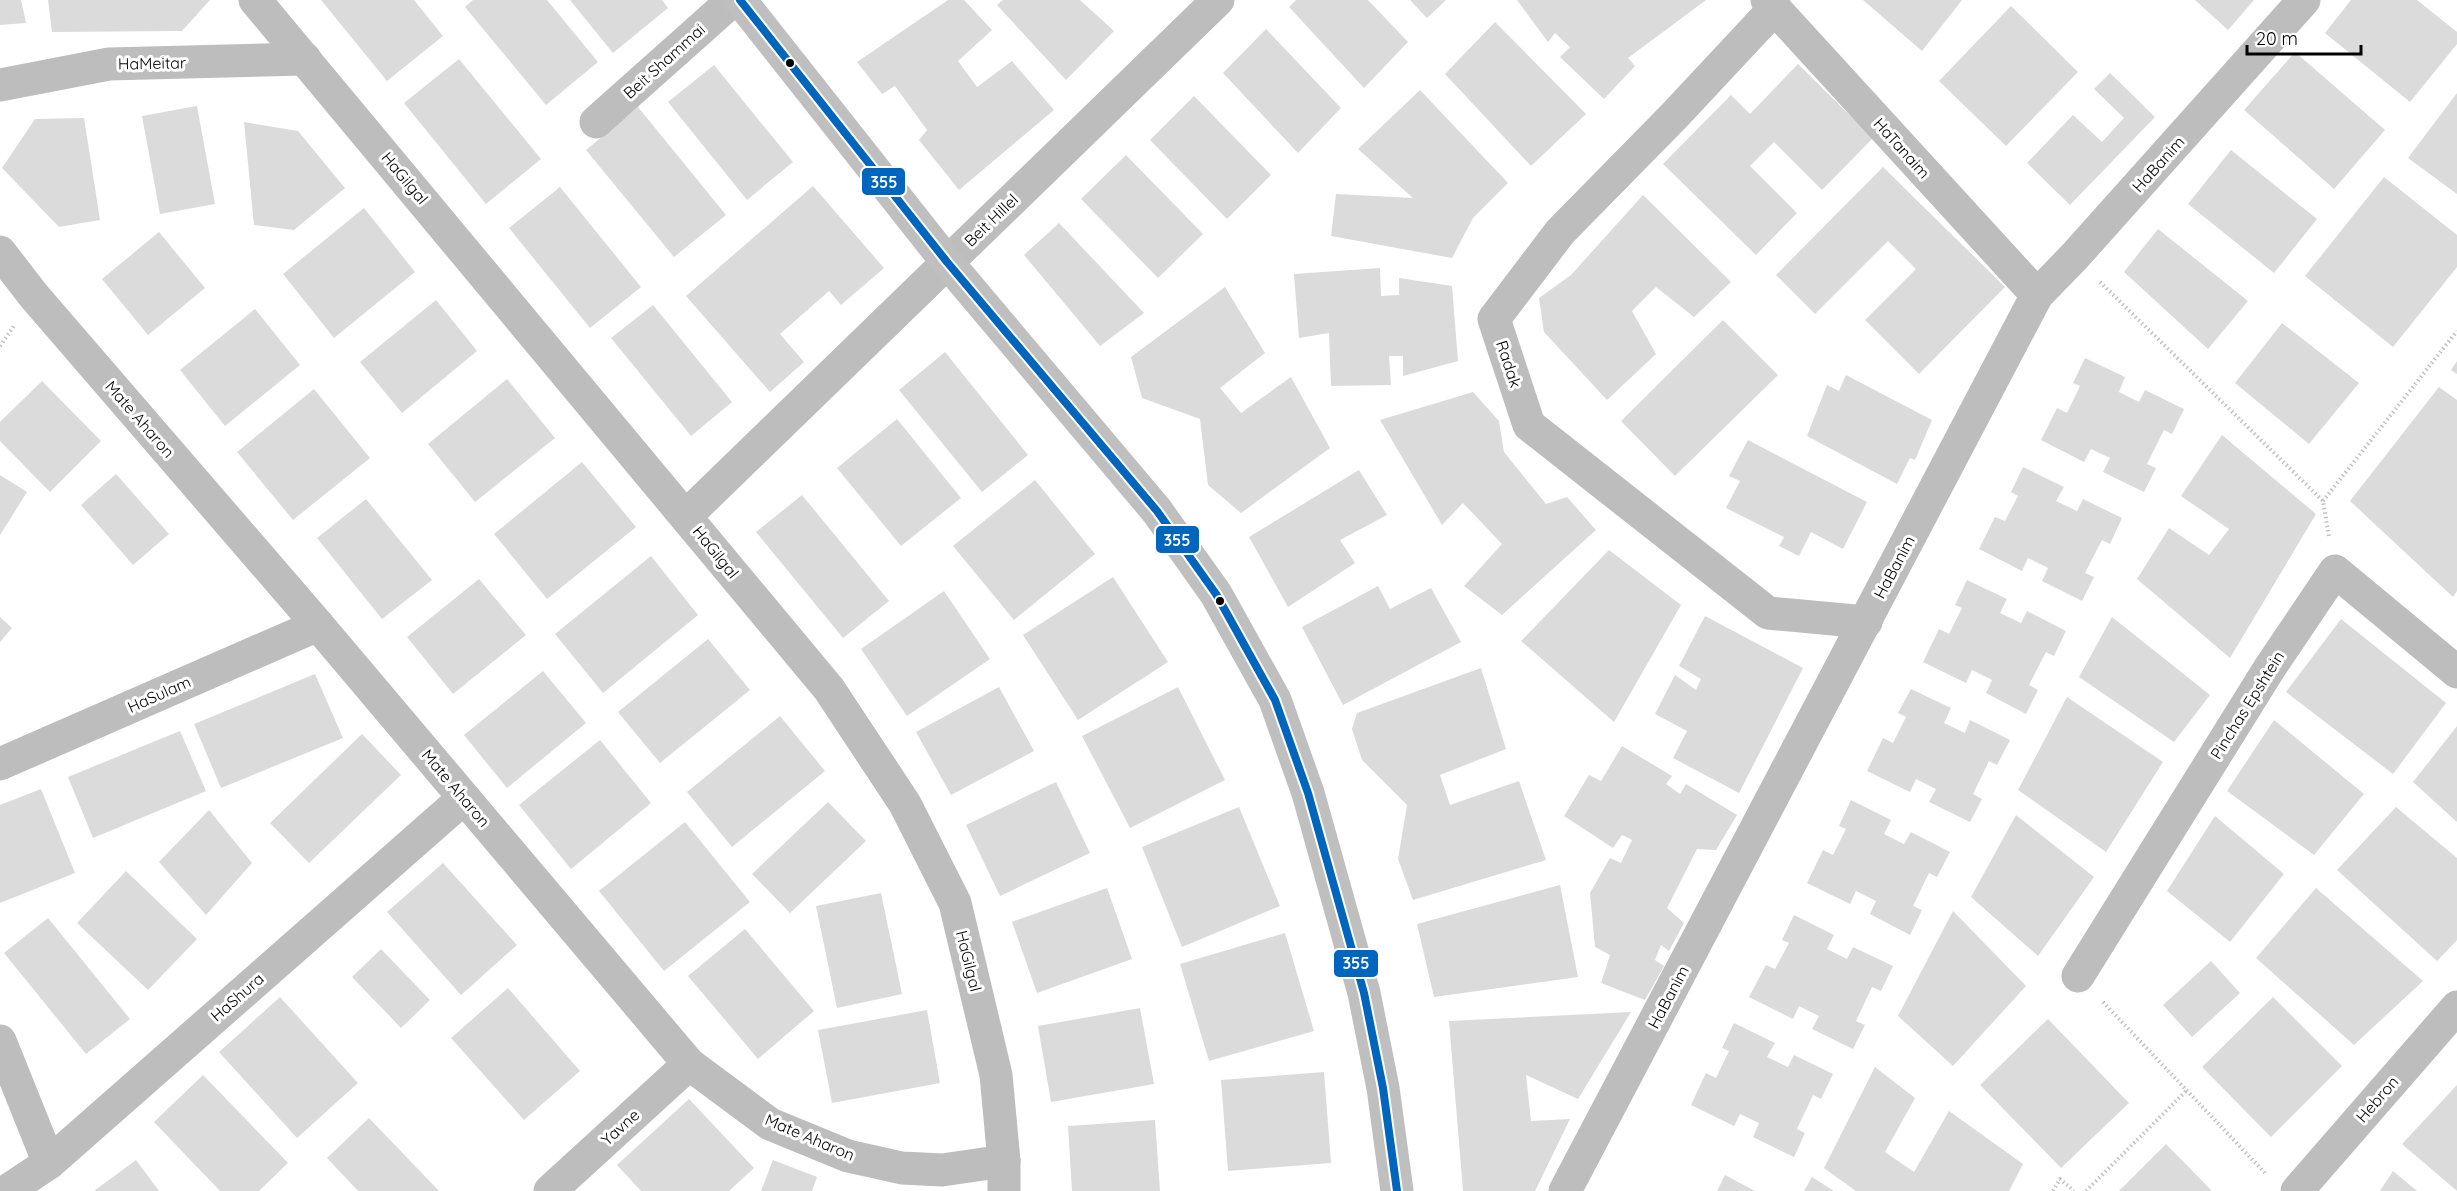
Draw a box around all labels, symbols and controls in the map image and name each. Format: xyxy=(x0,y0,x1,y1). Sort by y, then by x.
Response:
scale bar xyxy=(2247,18,2361,56)
street label: Beit Shammai xyxy=(619,19,709,103)
text: 20 m xyxy=(2256,27,2298,50)
street label: HaMeitar xyxy=(118,52,186,74)
unlabelled marker xyxy=(784,57,796,69)
street label: HaTanaim xyxy=(1870,113,1934,183)
street label: HaBanim xyxy=(2128,132,2188,196)
street label: HaGilgal xyxy=(377,148,433,208)
line badge: 355 xyxy=(861,167,906,196)
text: 355 xyxy=(870,172,898,192)
street label: Beit Hillel xyxy=(960,189,1022,251)
street label: Radak xyxy=(1492,338,1526,390)
street label: Mate Aharon xyxy=(101,376,179,462)
street label: HaGilgal xyxy=(689,522,743,582)
line badge: 355 xyxy=(1155,525,1200,554)
text: 355 xyxy=(1163,530,1191,550)
street label: HaBanim xyxy=(1869,532,1919,602)
unlabelled marker xyxy=(1214,595,1226,607)
street label: Pinchas Epshtein xyxy=(2206,647,2288,763)
street label: HaSulam xyxy=(124,671,194,717)
street label: Mate Aharon xyxy=(418,745,494,831)
street label: HaGilgal xyxy=(952,928,986,994)
line badge: 355 xyxy=(1333,949,1379,978)
text: 355 xyxy=(1342,953,1370,973)
street label: HaBanim xyxy=(1643,962,1693,1032)
street label: HaShura xyxy=(206,968,268,1026)
street label: Hebron xyxy=(2351,1072,2403,1126)
street label: Yavne xyxy=(597,1105,643,1149)
street label: Mate Aharon xyxy=(762,1109,858,1165)

